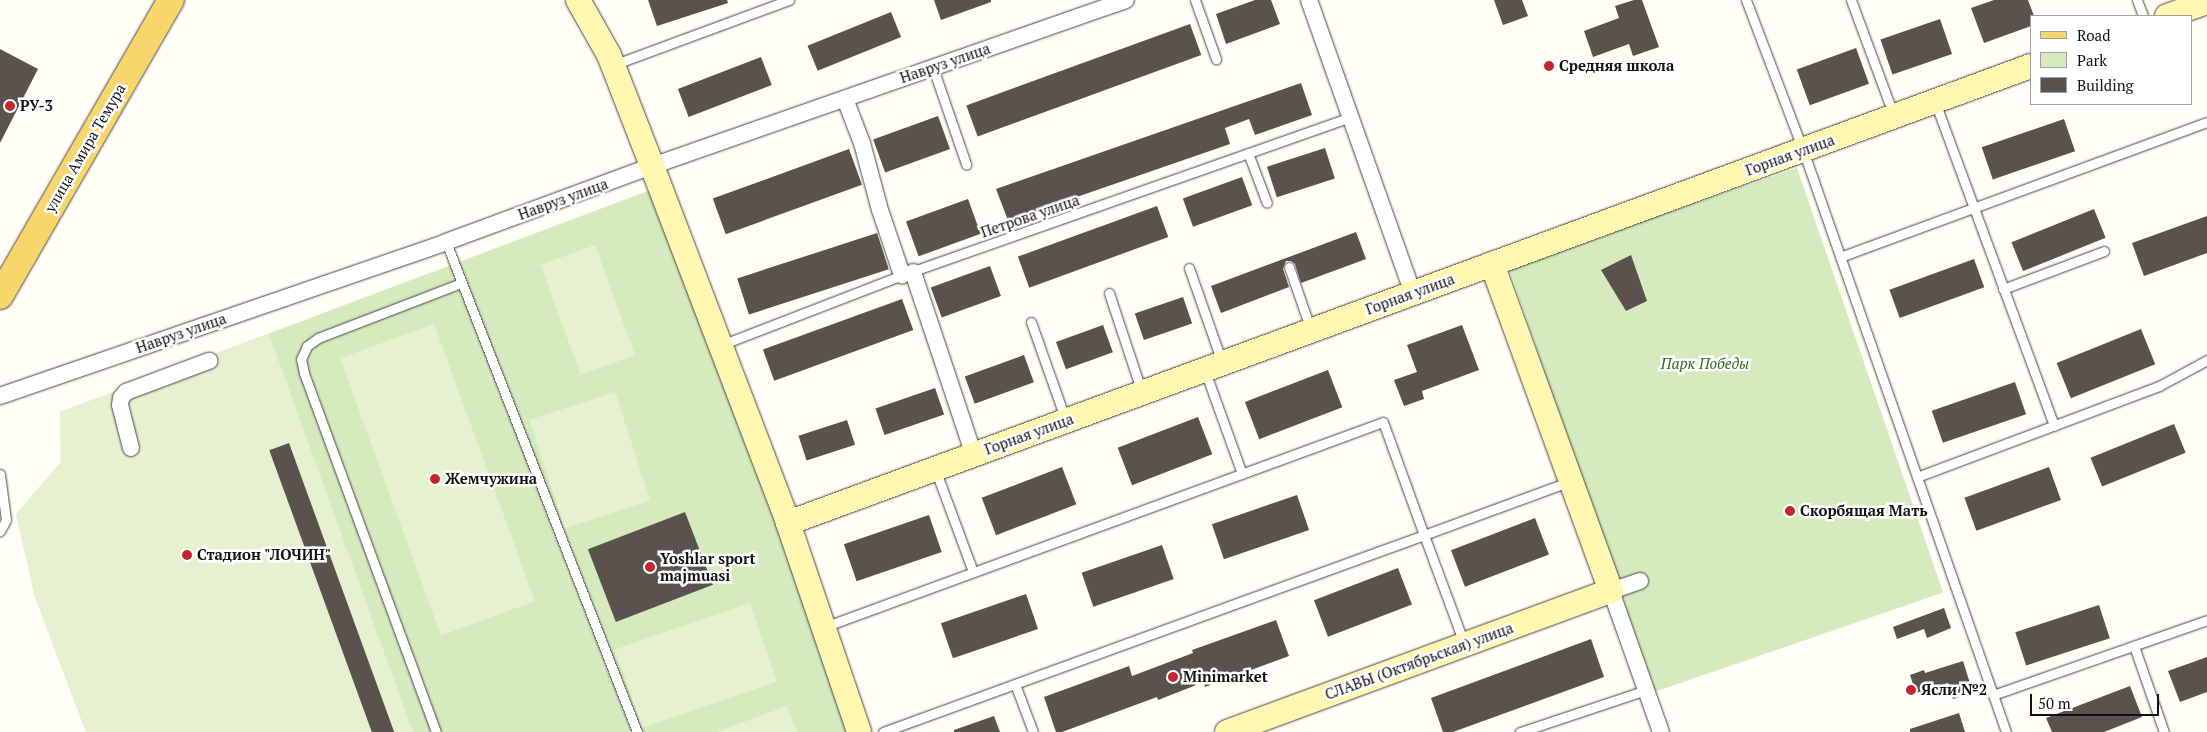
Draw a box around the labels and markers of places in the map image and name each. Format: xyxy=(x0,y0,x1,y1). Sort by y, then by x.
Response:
place label: Средняя школа xyxy=(1559,57,1674,75)
marker: Средняя школа xyxy=(1543,60,1555,72)
place label: РУ-3 xyxy=(20,97,53,115)
marker: РУ-3 xyxy=(4,100,16,112)
place label: Жемчужина xyxy=(445,470,537,488)
marker: Жемчужина xyxy=(429,473,441,485)
place label: Скорбящая Мать xyxy=(1800,502,1928,520)
marker: Скорбящая Мать xyxy=(1784,505,1796,517)
place label: Стадион "ЛОЧИН" xyxy=(197,546,332,564)
marker: Стадион "ЛОЧИН" xyxy=(181,549,193,561)
place label: Yoshlar sport majmuasi xyxy=(660,549,755,584)
marker: Yoshlar sport majmuasi xyxy=(644,561,656,573)
place label: Minimarket xyxy=(1183,668,1268,686)
marker: Minimarket xyxy=(1167,671,1179,683)
place label: Ясли №2 xyxy=(1921,681,1987,699)
marker: Ясли №2 xyxy=(1905,684,1917,696)

